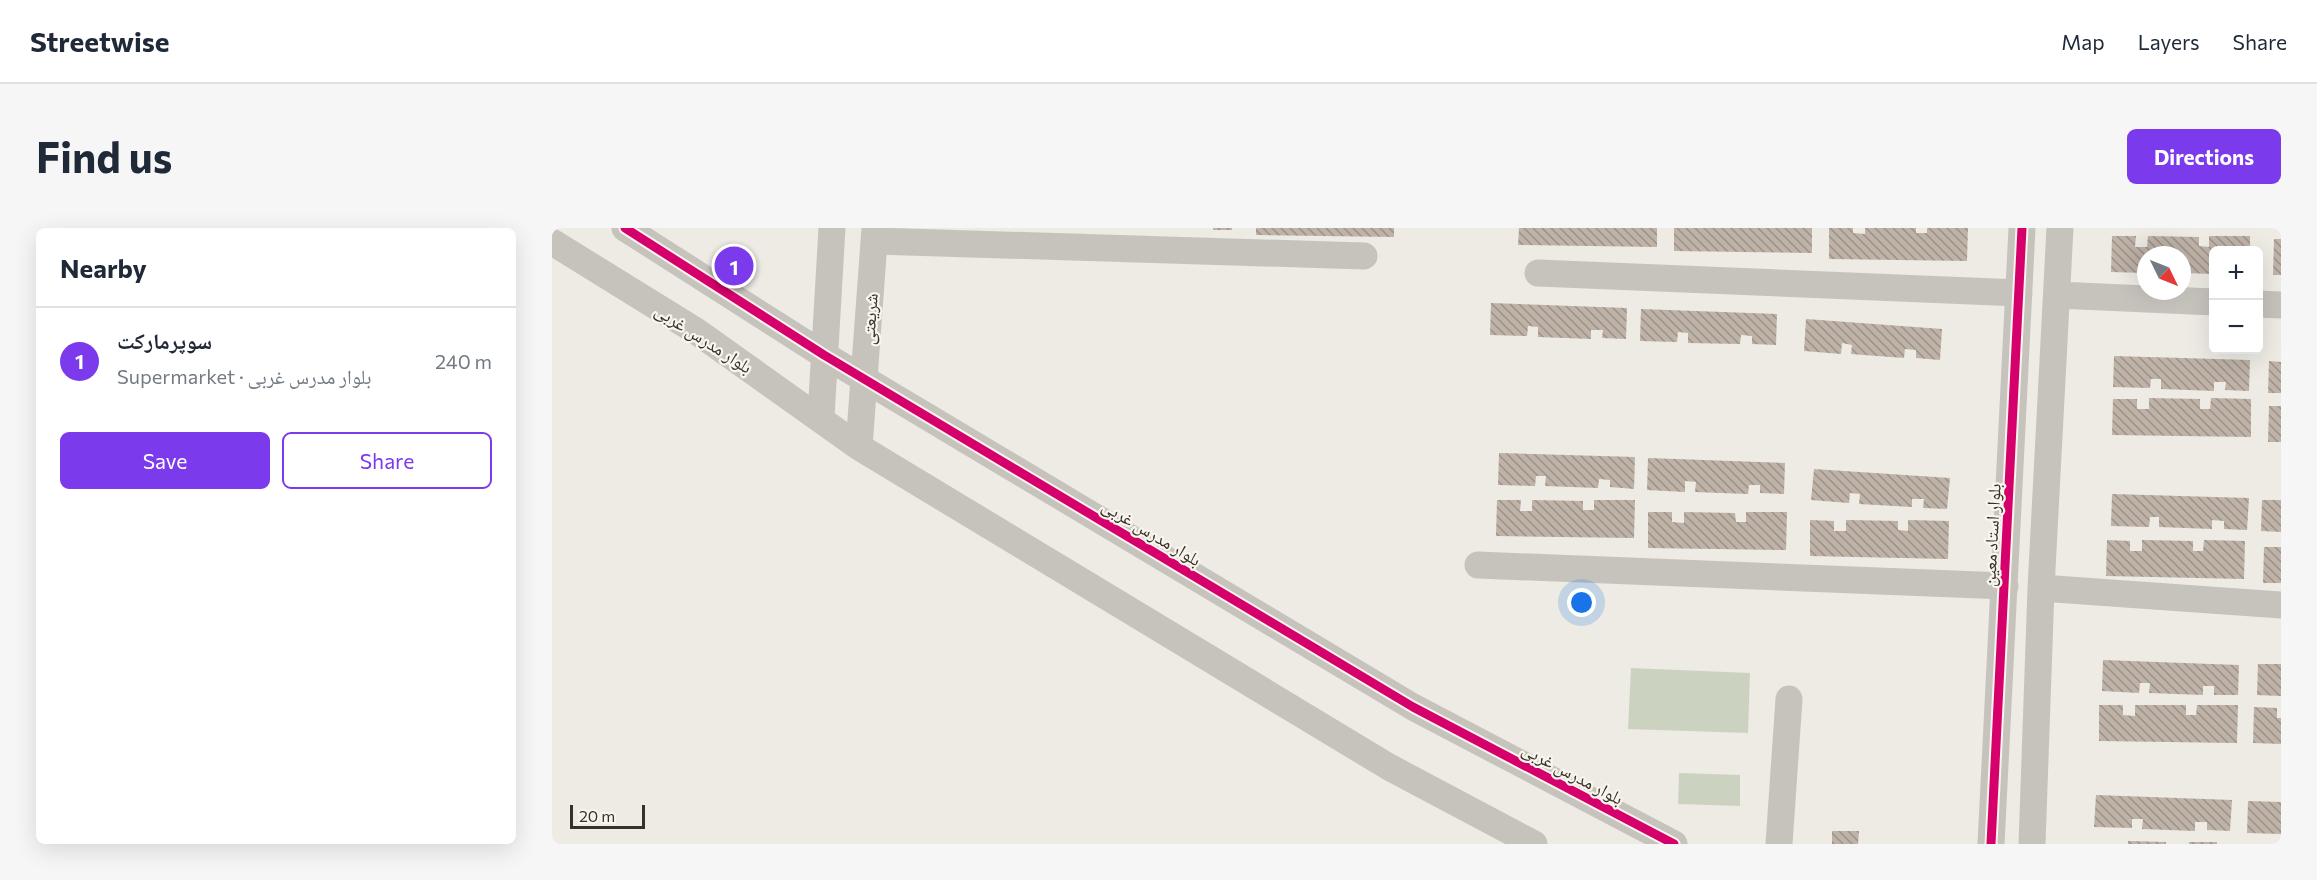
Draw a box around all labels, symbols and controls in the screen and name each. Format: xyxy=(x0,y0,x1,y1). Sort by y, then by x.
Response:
text: Streetwise xyxy=(30,24,170,58)
text: Map xyxy=(2061,29,2105,54)
text: Layers xyxy=(2138,29,2200,54)
text: Share xyxy=(2233,29,2287,54)
button: Directions xyxy=(2127,129,2281,184)
text: Find us xyxy=(36,130,172,182)
pin: 1 xyxy=(714,243,753,288)
north arrow xyxy=(2137,246,2191,300)
map controls xyxy=(2209,246,2263,354)
button: + xyxy=(2209,246,2263,300)
text: Nearby xyxy=(60,252,147,283)
street label: شریعتی xyxy=(856,292,883,346)
street label: بلوار مدرس غربی xyxy=(651,298,757,378)
button: − xyxy=(2209,300,2263,354)
text: سوپرمارکت xyxy=(117,327,212,354)
text: 1 xyxy=(75,349,84,373)
text: 240 m xyxy=(435,349,492,373)
text: Supermarket · بلوار مدرس غربی xyxy=(117,364,371,388)
button: Save xyxy=(60,432,270,489)
button: Share xyxy=(282,432,492,489)
street label: بلوار استاد معین xyxy=(1977,483,2006,587)
street label: بلوار مدرس غربی xyxy=(1098,494,1205,571)
your location xyxy=(1567,588,1596,617)
street label: بلوار مدرس غربی xyxy=(1518,737,1627,810)
scale bar xyxy=(570,802,645,830)
text: 20 m xyxy=(579,806,615,825)

